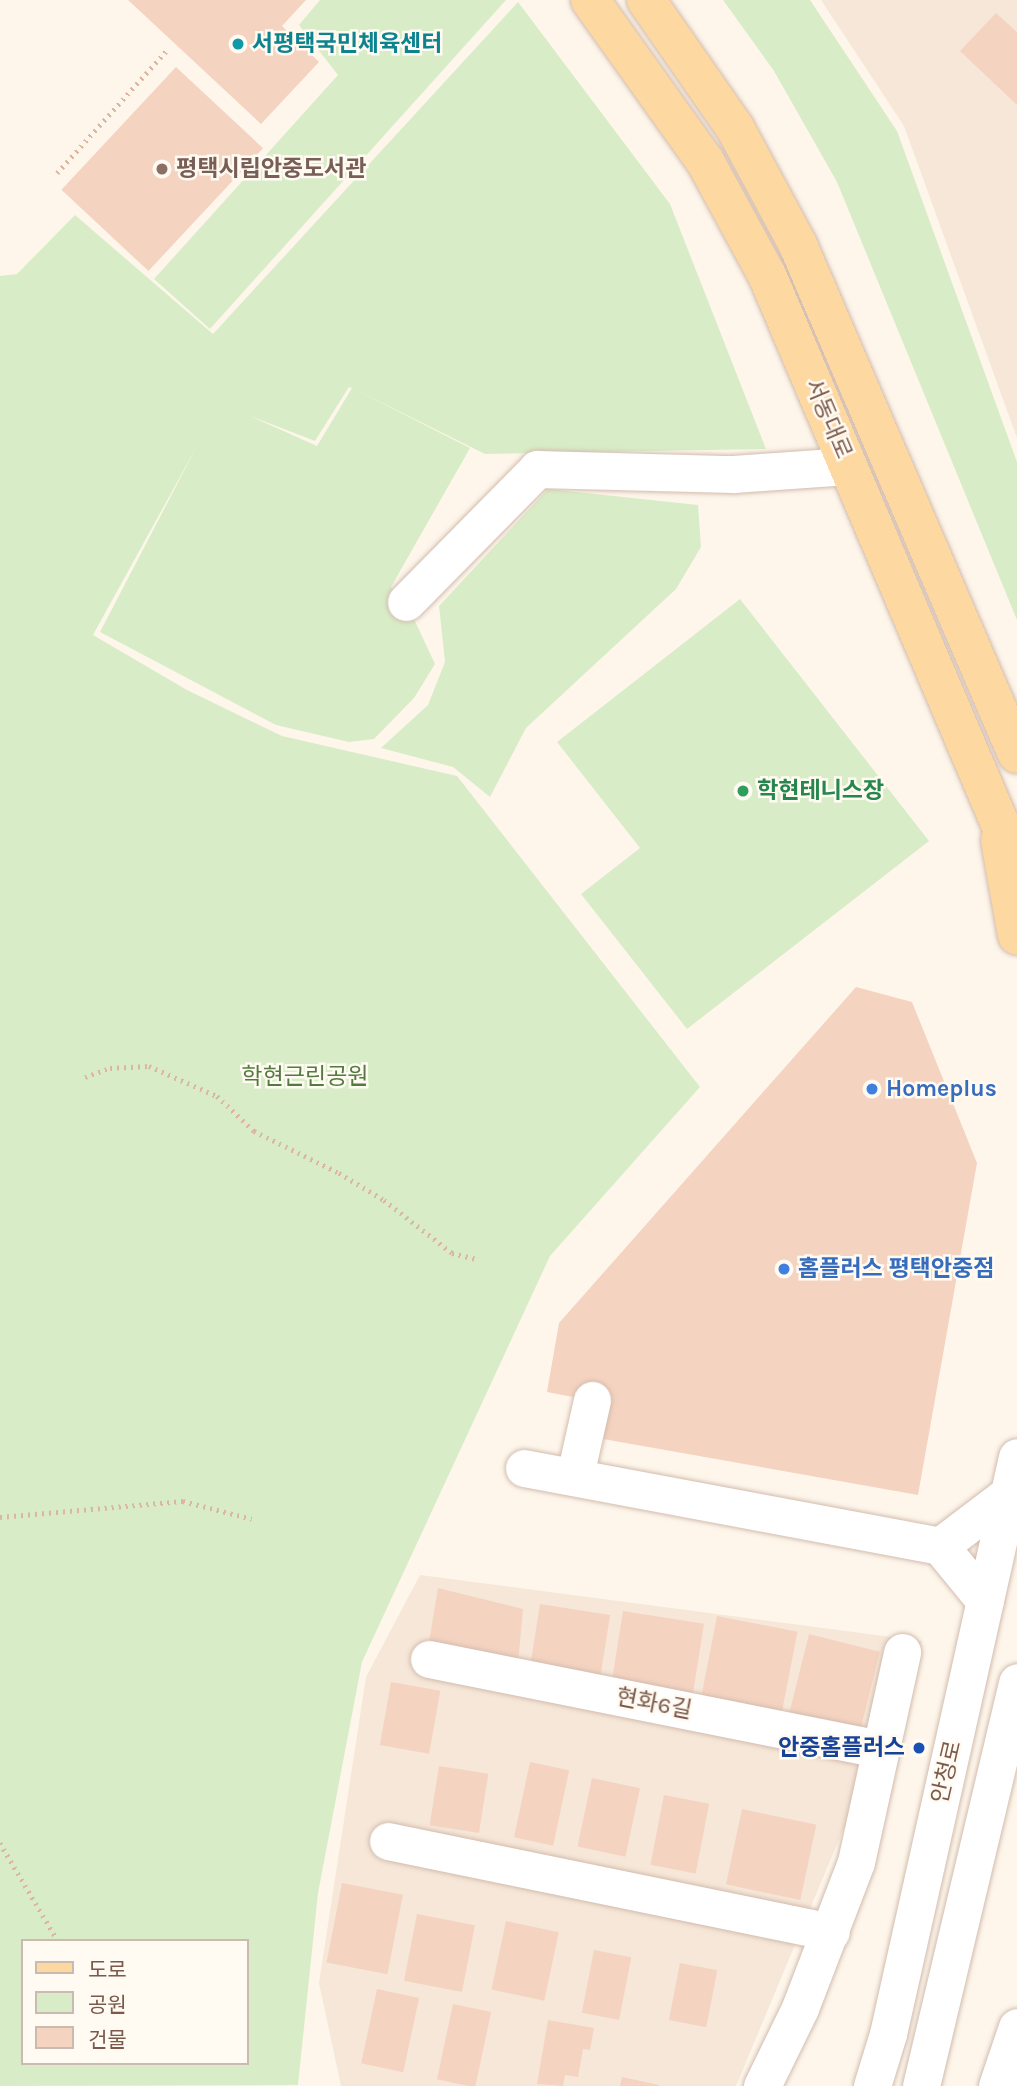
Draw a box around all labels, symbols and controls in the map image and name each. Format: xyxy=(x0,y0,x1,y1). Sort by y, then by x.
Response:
place label: 서평택국민체육센터 xyxy=(252,30,442,58)
marker: 서평택국민체육센터 xyxy=(230,36,246,52)
place label: 평택시립안중도서관 xyxy=(176,155,366,183)
marker: 평택시립안중도서관 xyxy=(154,161,170,177)
street label: 서동대로 xyxy=(799,375,857,463)
place label: 학현테니스장 xyxy=(757,777,884,805)
marker: 학현테니스장 xyxy=(735,783,751,799)
park label: 학현근린공원 xyxy=(242,1063,368,1091)
place label: Homeplus xyxy=(886,1075,997,1103)
marker: Homeplus xyxy=(864,1081,880,1097)
place label: 홈플러스 평택안중점 xyxy=(798,1255,994,1283)
marker: 홈플러스 평택안중점 xyxy=(776,1261,792,1277)
street label: 현화6길 xyxy=(614,1683,694,1725)
place label: 안중홈플러스 xyxy=(778,1734,905,1762)
street label: 안청로 xyxy=(926,1738,968,1806)
marker: 안중홈플러스 xyxy=(911,1740,927,1756)
legend xyxy=(21,1939,248,2065)
text: 도로 xyxy=(88,1958,127,1982)
text: 공원 xyxy=(88,1993,127,2017)
text: 건물 xyxy=(88,2028,127,2052)

